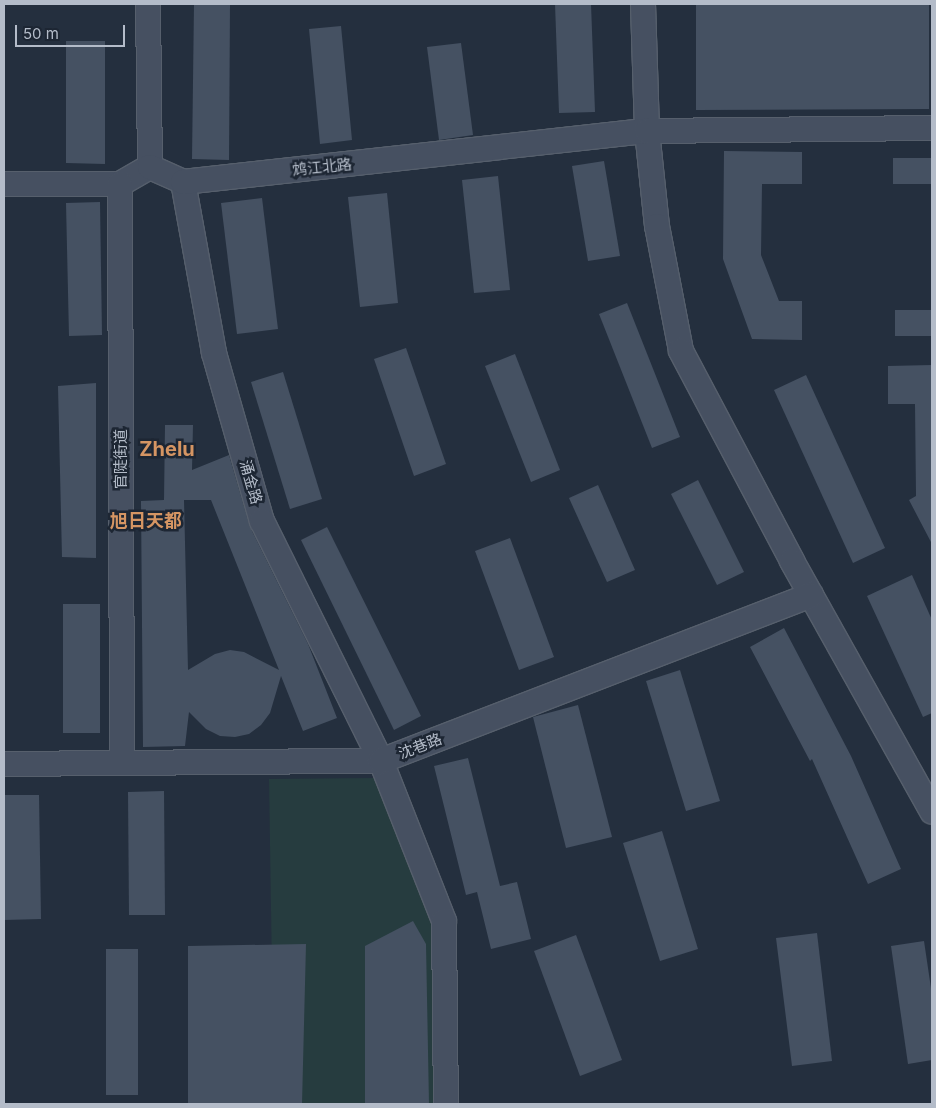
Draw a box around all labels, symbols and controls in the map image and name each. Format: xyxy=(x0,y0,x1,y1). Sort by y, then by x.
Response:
scale bar xyxy=(18,15,128,47)
text: 50 m xyxy=(23,24,59,43)
street label: 鸩江北路 xyxy=(291,155,353,179)
street label: 官陡街道 xyxy=(112,429,130,489)
district label: Zhelu xyxy=(139,437,195,461)
street label: 涌金路 xyxy=(236,458,266,506)
district label: 旭日天都 xyxy=(110,510,182,532)
street label: 沈巷路 xyxy=(396,730,444,762)

